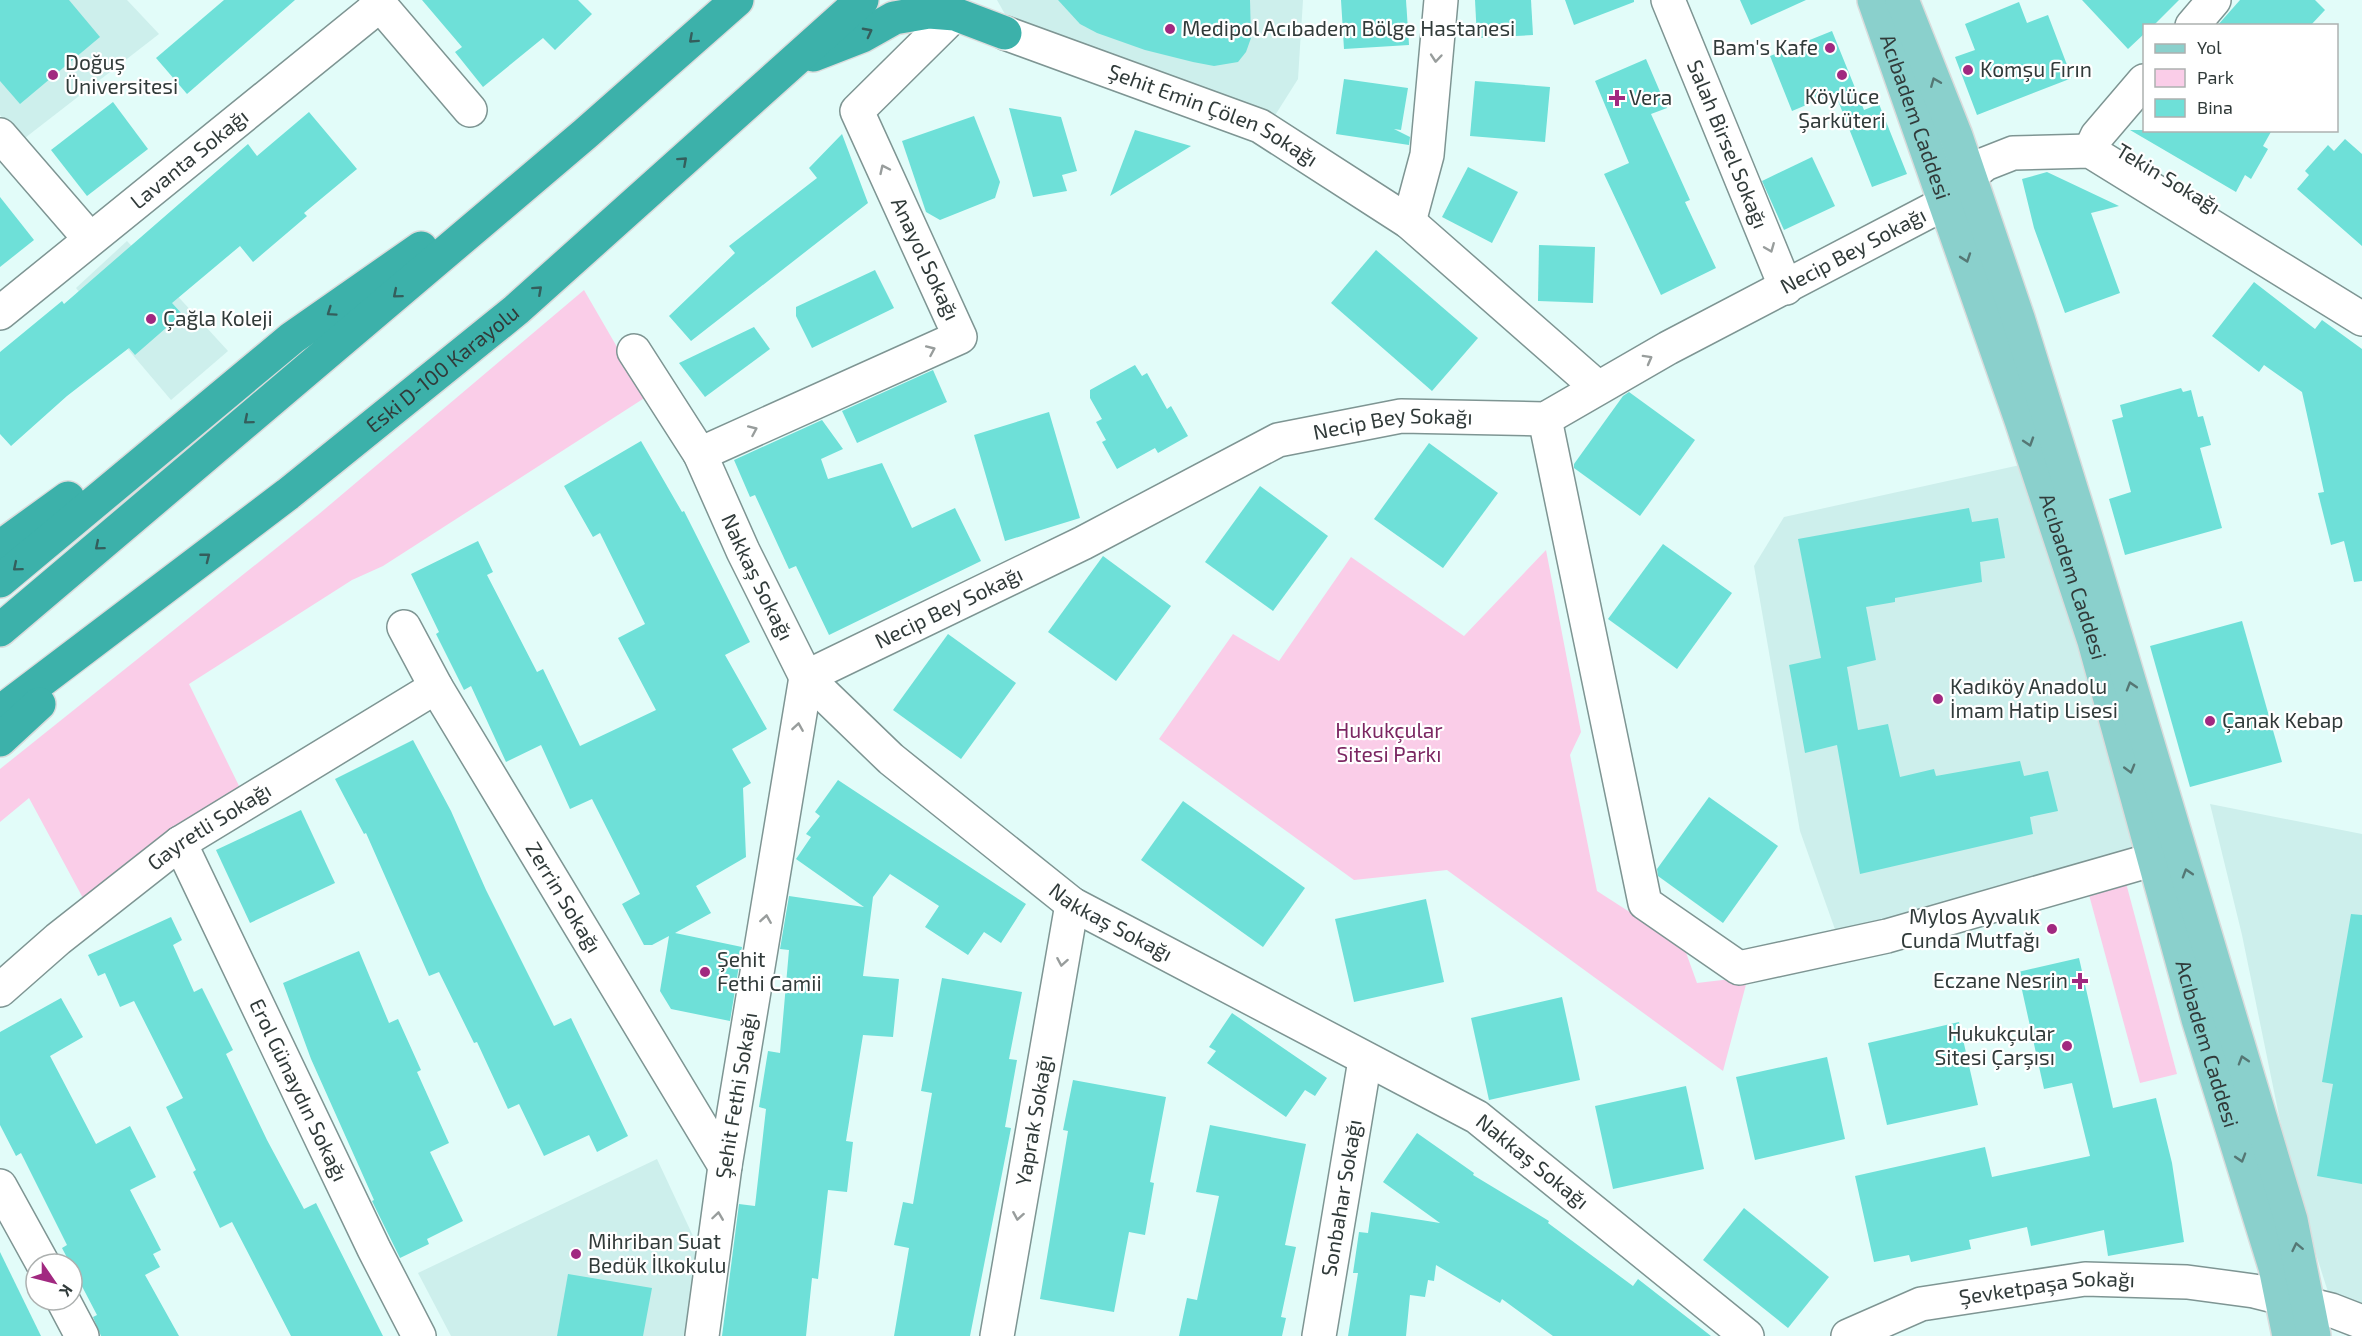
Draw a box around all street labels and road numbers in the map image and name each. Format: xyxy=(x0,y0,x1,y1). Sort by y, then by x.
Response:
street label: Acıbadem Caddesi xyxy=(1876,31,1957,202)
street label: Salah Birsel Sokağı xyxy=(1683,56,1774,232)
street label: Şehit Emin Çölen Sokağı xyxy=(1104,58,1323,171)
street label: Lavanta Sokağı xyxy=(125,103,253,213)
street label: Tekin Sokağı xyxy=(2112,137,2225,219)
street label: Anayol Sokağı xyxy=(887,193,966,324)
street label: Necip Bey Sokağı xyxy=(1776,201,1930,298)
street label: Eski D-100 Karayolu xyxy=(360,299,523,437)
street label: Necip Bey Sokağı xyxy=(1311,401,1473,444)
street label: Acıbadem Caddesi xyxy=(2035,490,2113,662)
street label: Nakkaş Sokağı xyxy=(717,509,800,644)
street label: Necip Bey Sokağı xyxy=(870,560,1026,653)
street label: Gayretli Sokağı xyxy=(142,777,275,875)
street label: Zerrin Sokağı xyxy=(521,837,607,957)
street label: Nakkaş Sokağı xyxy=(1045,877,1177,966)
street label: Acıbadem Caddesi xyxy=(2171,957,2245,1130)
street label: Erol Günaydın Sokağı xyxy=(245,994,354,1185)
street label: Şehit Fethi Sokağı xyxy=(709,1010,761,1180)
street label: Yaprak Sokağı xyxy=(1009,1053,1057,1187)
street label: Nakkaş Sokağı xyxy=(1472,1108,1594,1214)
street label: Sonbahar Sokağı xyxy=(1315,1117,1366,1278)
street label: Şevketpaşa Sokağı xyxy=(1957,1265,2135,1311)

